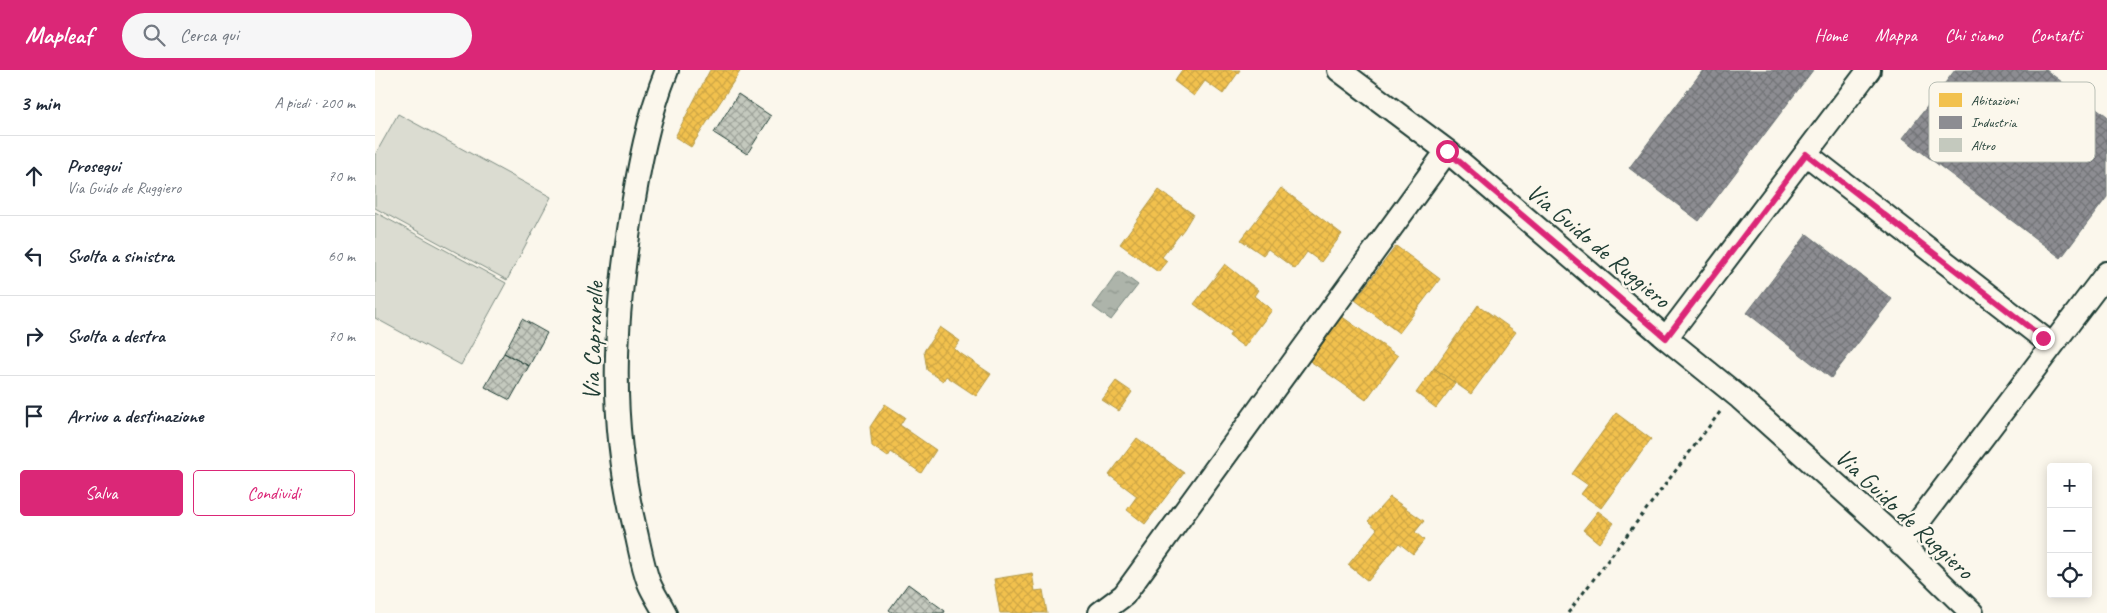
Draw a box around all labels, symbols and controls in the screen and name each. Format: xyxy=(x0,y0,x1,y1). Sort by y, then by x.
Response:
search box xyxy=(122,13,472,58)
text: Mapleaf xyxy=(25,20,92,50)
icon: search xyxy=(140,21,168,49)
text: Cerca qui xyxy=(180,23,238,47)
text: Home xyxy=(1815,24,1847,46)
text: Mappa xyxy=(1875,24,1917,46)
text: Chi siamo xyxy=(1945,24,2003,46)
text: Contatti xyxy=(2031,24,2082,46)
legend xyxy=(1929,82,2095,162)
text: 3 min xyxy=(20,90,60,116)
text: Abitazioni xyxy=(1971,92,2020,109)
text: A piedi · 200 m xyxy=(274,93,355,113)
text: Industria xyxy=(1971,114,2018,131)
text: Altro xyxy=(1971,137,1996,154)
route start xyxy=(1436,140,1459,163)
text: Prosegui xyxy=(67,154,120,178)
icon: ahead xyxy=(20,162,48,190)
text: 70 m xyxy=(328,166,355,186)
street label: Via Guido de Ruggiero xyxy=(1520,176,1678,316)
text: Via Guido de Ruggiero xyxy=(67,178,181,198)
icon: left xyxy=(20,242,48,270)
text: Svolta a sinistra xyxy=(67,244,174,268)
text: 60 m xyxy=(328,246,355,266)
street label: Via Caprarelle xyxy=(575,279,611,401)
icon: right xyxy=(20,322,48,350)
text: Svolta a destra xyxy=(67,324,165,348)
text: 70 m xyxy=(328,326,355,346)
route end xyxy=(2032,327,2055,350)
icon: arrive xyxy=(20,402,48,430)
text: Arrivo a destinazione xyxy=(67,404,203,428)
street label: Via Guido de Ruggiero xyxy=(1828,441,1981,587)
map controls xyxy=(2047,463,2092,598)
button: + xyxy=(2047,463,2092,508)
button: Salva xyxy=(20,470,183,516)
button: Condividi xyxy=(193,470,355,516)
button: − xyxy=(2047,508,2092,553)
button: locate xyxy=(2047,553,2092,598)

